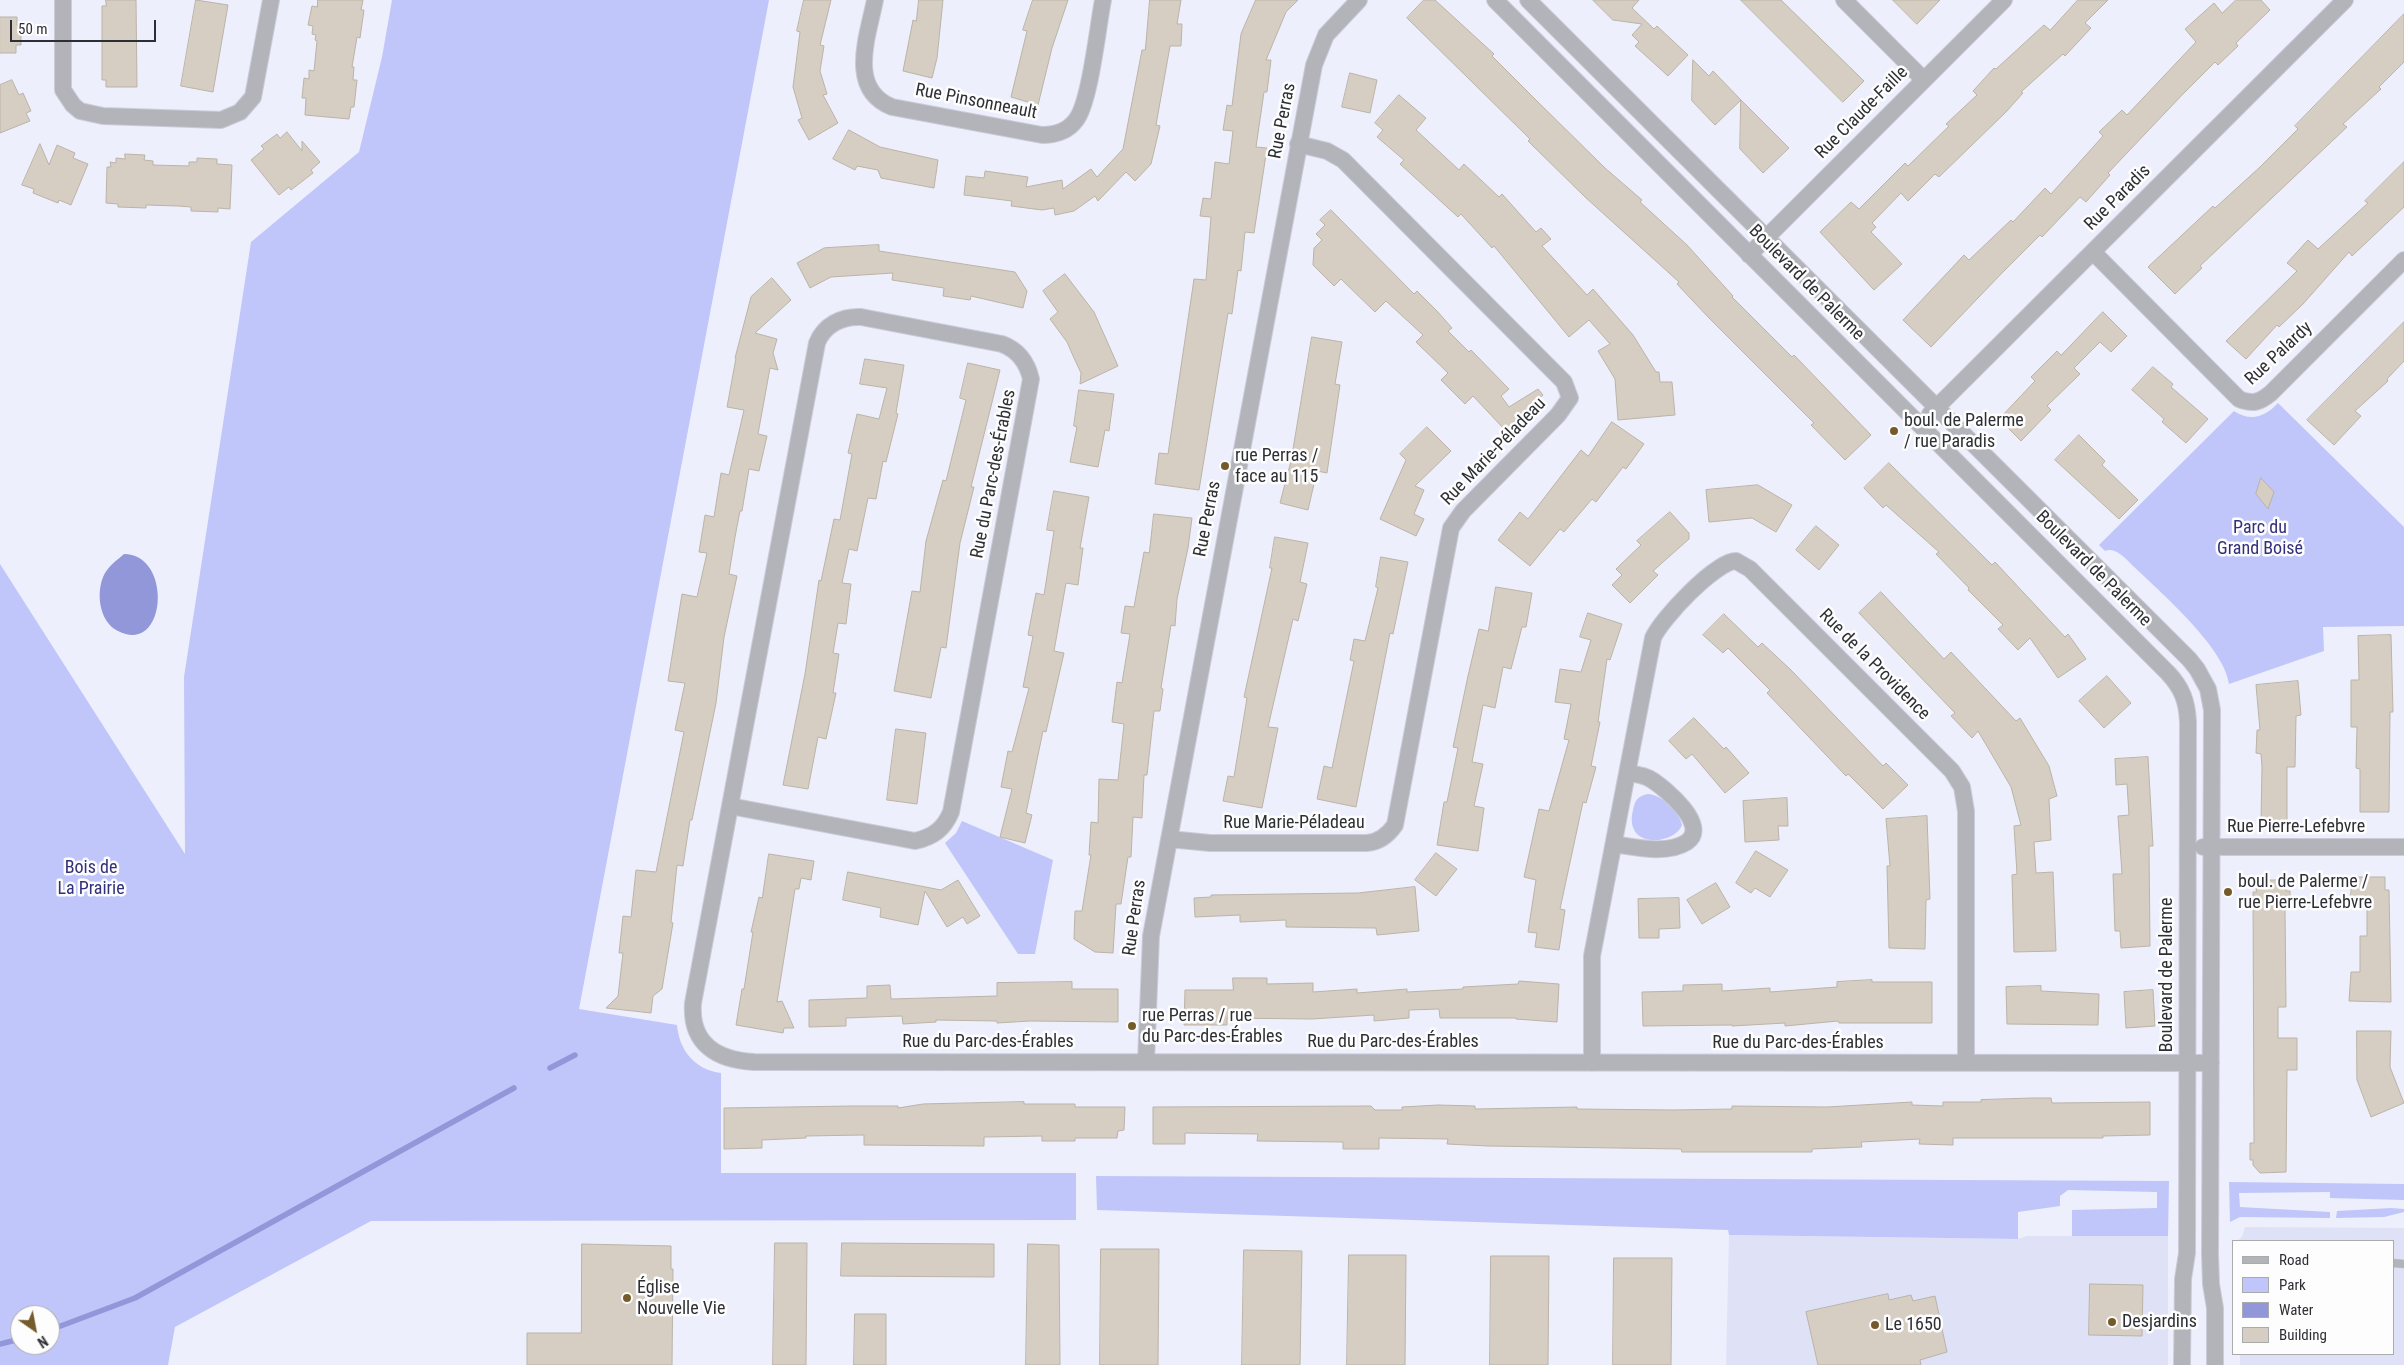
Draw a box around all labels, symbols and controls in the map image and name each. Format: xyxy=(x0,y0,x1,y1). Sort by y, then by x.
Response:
scale bar xyxy=(12,10,159,42)
text: 50 m xyxy=(18,20,48,38)
street label: Rue Claude-Faille xyxy=(1811,62,1913,164)
street label: Rue Pinsonneault xyxy=(913,80,1039,124)
street label: Rue Perras xyxy=(1265,81,1301,161)
street label: Rue Paradis xyxy=(2081,161,2155,235)
street label: Boulevard de Palerme xyxy=(1744,221,1868,345)
street label: Rue Palardy xyxy=(2241,318,2317,390)
street label: Rue du Parc-des-Érables xyxy=(967,388,1021,560)
street label: Rue Marie-Péladeau xyxy=(1437,394,1551,510)
place label: boul. de Palerme / rue Paradis xyxy=(1904,410,2024,452)
marker: boul. de Palerme / rue Paradis xyxy=(1888,425,1900,437)
place label: rue Perras / face au 115 xyxy=(1235,445,1318,488)
marker: rue Perras / face au 115 xyxy=(1219,460,1231,472)
street label: Rue Perras xyxy=(1190,479,1226,559)
street label: Boulevard de Palerme xyxy=(2031,507,2155,631)
park label: Parc du Grand Boisé xyxy=(2217,517,2303,560)
street label: Rue de la Providence xyxy=(1814,605,1934,725)
street label: Rue Marie-Péladeau xyxy=(1223,812,1365,834)
street label: Rue Pierre-Lefebvre xyxy=(2227,816,2365,838)
park label: Bois de La Prairie xyxy=(57,857,125,900)
place label: boul. de Palerme / rue Pierre-Lefebvre xyxy=(2238,871,2372,914)
street label: Rue Perras xyxy=(1119,879,1151,957)
marker: boul. de Palerme / rue Pierre-Lefebvre xyxy=(2222,886,2234,898)
street label: Boulevard de Palerme xyxy=(2156,898,2178,1052)
place label: rue Perras / rue du Parc-des-Érables xyxy=(1142,1005,1283,1048)
marker: rue Perras / rue du Parc-des-Érables xyxy=(1126,1020,1138,1032)
street label: Rue du Parc-des-Érables xyxy=(902,1031,1074,1053)
street label: Rue du Parc-des-Érables xyxy=(1307,1031,1479,1053)
street label: Rue du Parc-des-Érables xyxy=(1712,1032,1884,1054)
legend xyxy=(2232,1240,2394,1355)
text: Road xyxy=(2279,1251,2309,1269)
text: Park xyxy=(2279,1276,2306,1294)
place label: Église Nouvelle Vie xyxy=(637,1277,725,1320)
marker: Église Nouvelle Vie xyxy=(621,1292,633,1304)
text: Water xyxy=(2279,1301,2313,1319)
north arrow xyxy=(10,1305,60,1355)
place label: Desjardins xyxy=(2122,1311,2197,1333)
place label: Le 1650 xyxy=(1885,1314,1942,1336)
marker: Desjardins xyxy=(2106,1316,2118,1328)
marker: Le 1650 xyxy=(1869,1319,1881,1331)
text: Building xyxy=(2279,1326,2327,1344)
text: N xyxy=(35,1333,51,1351)

